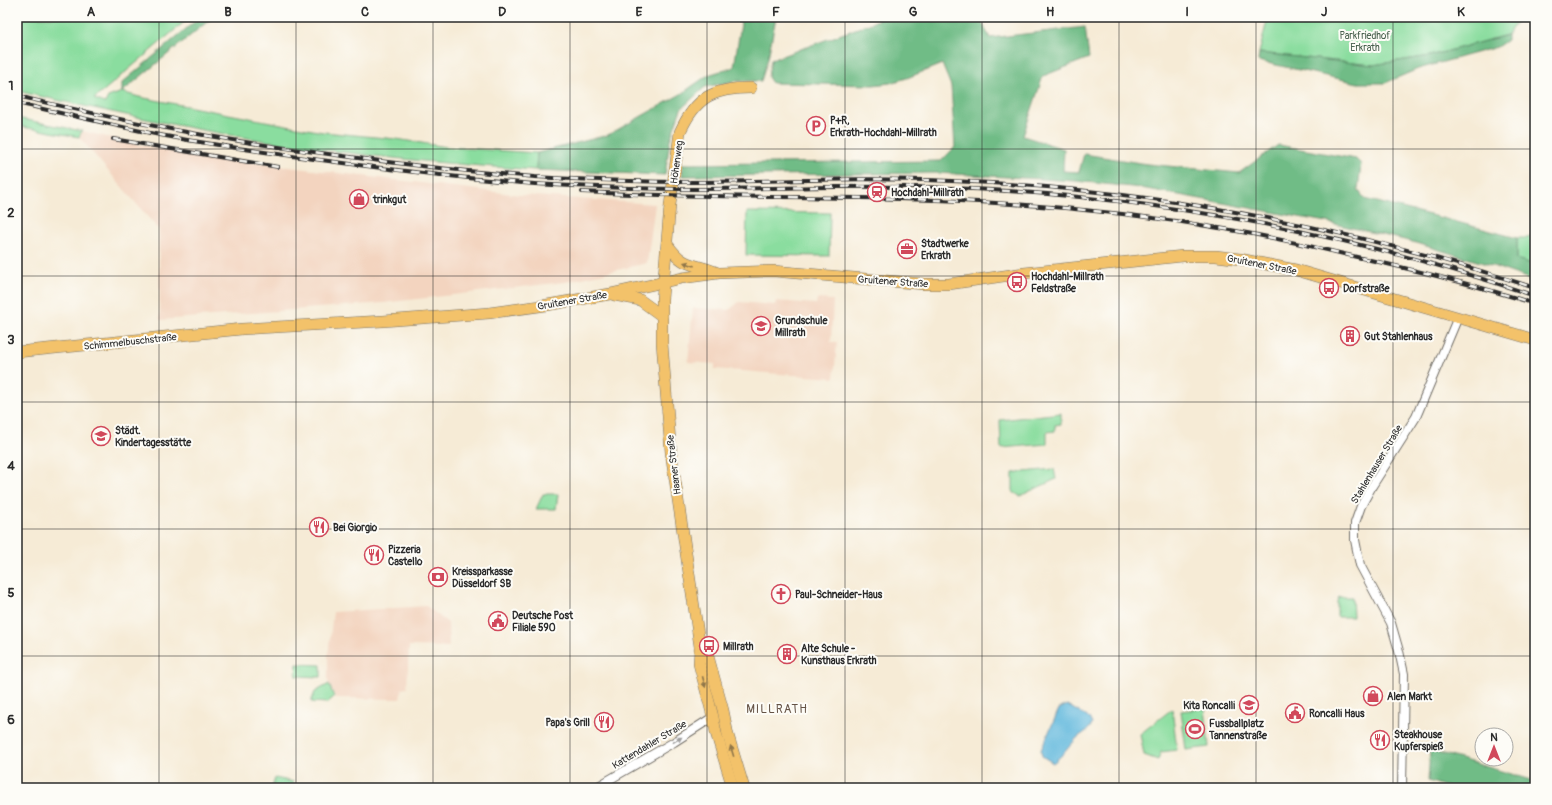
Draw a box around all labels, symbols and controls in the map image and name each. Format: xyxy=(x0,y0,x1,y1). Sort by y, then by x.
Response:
text: A xyxy=(87,4,96,20)
text: B xyxy=(224,4,232,20)
text: C xyxy=(361,4,369,20)
text: D xyxy=(498,4,506,20)
text: E xyxy=(636,4,643,20)
text: F xyxy=(772,4,780,20)
text: G xyxy=(909,4,918,20)
text: H xyxy=(1046,4,1054,20)
text: I xyxy=(1185,4,1189,20)
text: J xyxy=(1321,4,1327,20)
text: K xyxy=(1457,4,1465,20)
park label: Parkfriedhof Erkrath xyxy=(1340,30,1390,54)
text: 1 xyxy=(8,78,14,94)
parking icon: P+R, Erkrath-Hochdahl-Millrath xyxy=(805,115,827,137)
place label: P+R, Erkrath-Hochdahl-Millrath xyxy=(830,115,937,139)
street label: Höhenweg xyxy=(668,140,686,185)
station icon: Hochdahl-Millrath xyxy=(866,181,888,203)
place label: Hochdahl-Millrath xyxy=(891,187,964,199)
shop icon: trinkgut xyxy=(348,188,370,210)
place label: trinkgut xyxy=(372,194,407,206)
text: 2 xyxy=(7,205,15,221)
office icon: Stadtwerke Erkrath xyxy=(896,238,918,260)
place label: Stadtwerke Erkrath xyxy=(921,238,970,262)
street label: Gruitener Straße xyxy=(1226,252,1298,278)
one-way arrow xyxy=(683,261,695,267)
bus stop icon: Hochdahl-Millrath Feldstraße xyxy=(1006,271,1028,293)
place label: Hochdahl-Millrath Feldstraße xyxy=(1031,271,1104,295)
street label: Gruitener Straße xyxy=(857,274,929,290)
bus stop icon: Dorfstraße xyxy=(1318,277,1340,299)
place label: Dorfstraße xyxy=(1343,283,1390,295)
street label: Gruitener Straße xyxy=(536,289,608,313)
school or university icon: Grundschule Millrath xyxy=(750,315,772,337)
place label: Grundschule Millrath xyxy=(775,315,828,339)
building icon: Gut Stahlenhaus xyxy=(1339,325,1361,347)
street label: Schimmelbuschstraße xyxy=(83,331,177,353)
place label: Gut Stahlenhaus xyxy=(1364,331,1433,343)
text: 3 xyxy=(7,332,15,348)
street label: Stahlenhauser Straße xyxy=(1349,423,1405,506)
school or university icon: Städt. Kindertagesstätte xyxy=(90,425,112,447)
place label: Städt. Kindertagesstätte xyxy=(115,425,192,449)
street label: Haaner Straße xyxy=(664,434,684,495)
text: 4 xyxy=(7,458,15,474)
restaurant icon: Bei Giorgio xyxy=(308,516,330,538)
place label: Bei Giorgio xyxy=(333,522,378,534)
restaurant icon: Pizzeria Castello xyxy=(363,544,385,566)
place label: Pizzeria Castello xyxy=(388,544,423,568)
bank icon: Kreissparkasse Düsseldorf SB xyxy=(427,566,449,588)
place label: Kreissparkasse Düsseldorf SB xyxy=(452,566,514,590)
church icon: Paul-Schneider-Haus xyxy=(770,583,792,605)
text: 5 xyxy=(7,585,15,601)
place label: Paul-Schneider-Haus xyxy=(795,589,883,601)
public building icon: Deutsche Post Filiale 590 xyxy=(487,610,509,632)
place label: Deutsche Post Filiale 590 xyxy=(512,610,574,634)
bus stop icon: Millrath xyxy=(698,635,720,657)
place label: Millrath xyxy=(723,641,754,653)
building icon: Alte Schule - Kunsthaus Erkrath xyxy=(776,643,798,665)
place label: Alte Schule - Kunsthaus Erkrath xyxy=(801,643,877,667)
one-way arrow xyxy=(701,676,707,688)
shop icon: Alen Markt xyxy=(1362,685,1384,707)
place label: Alen Markt xyxy=(1387,691,1433,703)
school or university icon: Kita Roncalli xyxy=(1238,694,1260,716)
place label: Kita Roncalli xyxy=(1183,700,1235,712)
district label: MILLRATH xyxy=(746,702,808,717)
public building icon: Roncalli Haus xyxy=(1284,702,1306,724)
place label: Roncalli Haus xyxy=(1309,708,1365,720)
restaurant icon: Papa's Grill xyxy=(593,711,615,733)
text: 6 xyxy=(7,712,15,728)
place label: Papa's Grill xyxy=(546,717,590,729)
street label: Kattendahler Straße xyxy=(610,718,689,772)
sports icon: Fussballplatz Tannenstraße xyxy=(1184,718,1206,740)
place label: Fussballplatz Tannenstraße xyxy=(1208,718,1268,742)
north arrow xyxy=(1474,727,1514,767)
restaurant icon: Steakhouse Kupferspieß xyxy=(1369,729,1391,751)
place label: Steakhouse Kupferspieß xyxy=(1394,729,1444,753)
text: N xyxy=(1490,731,1498,744)
one-way arrow xyxy=(671,736,683,743)
one-way arrow xyxy=(729,744,735,756)

